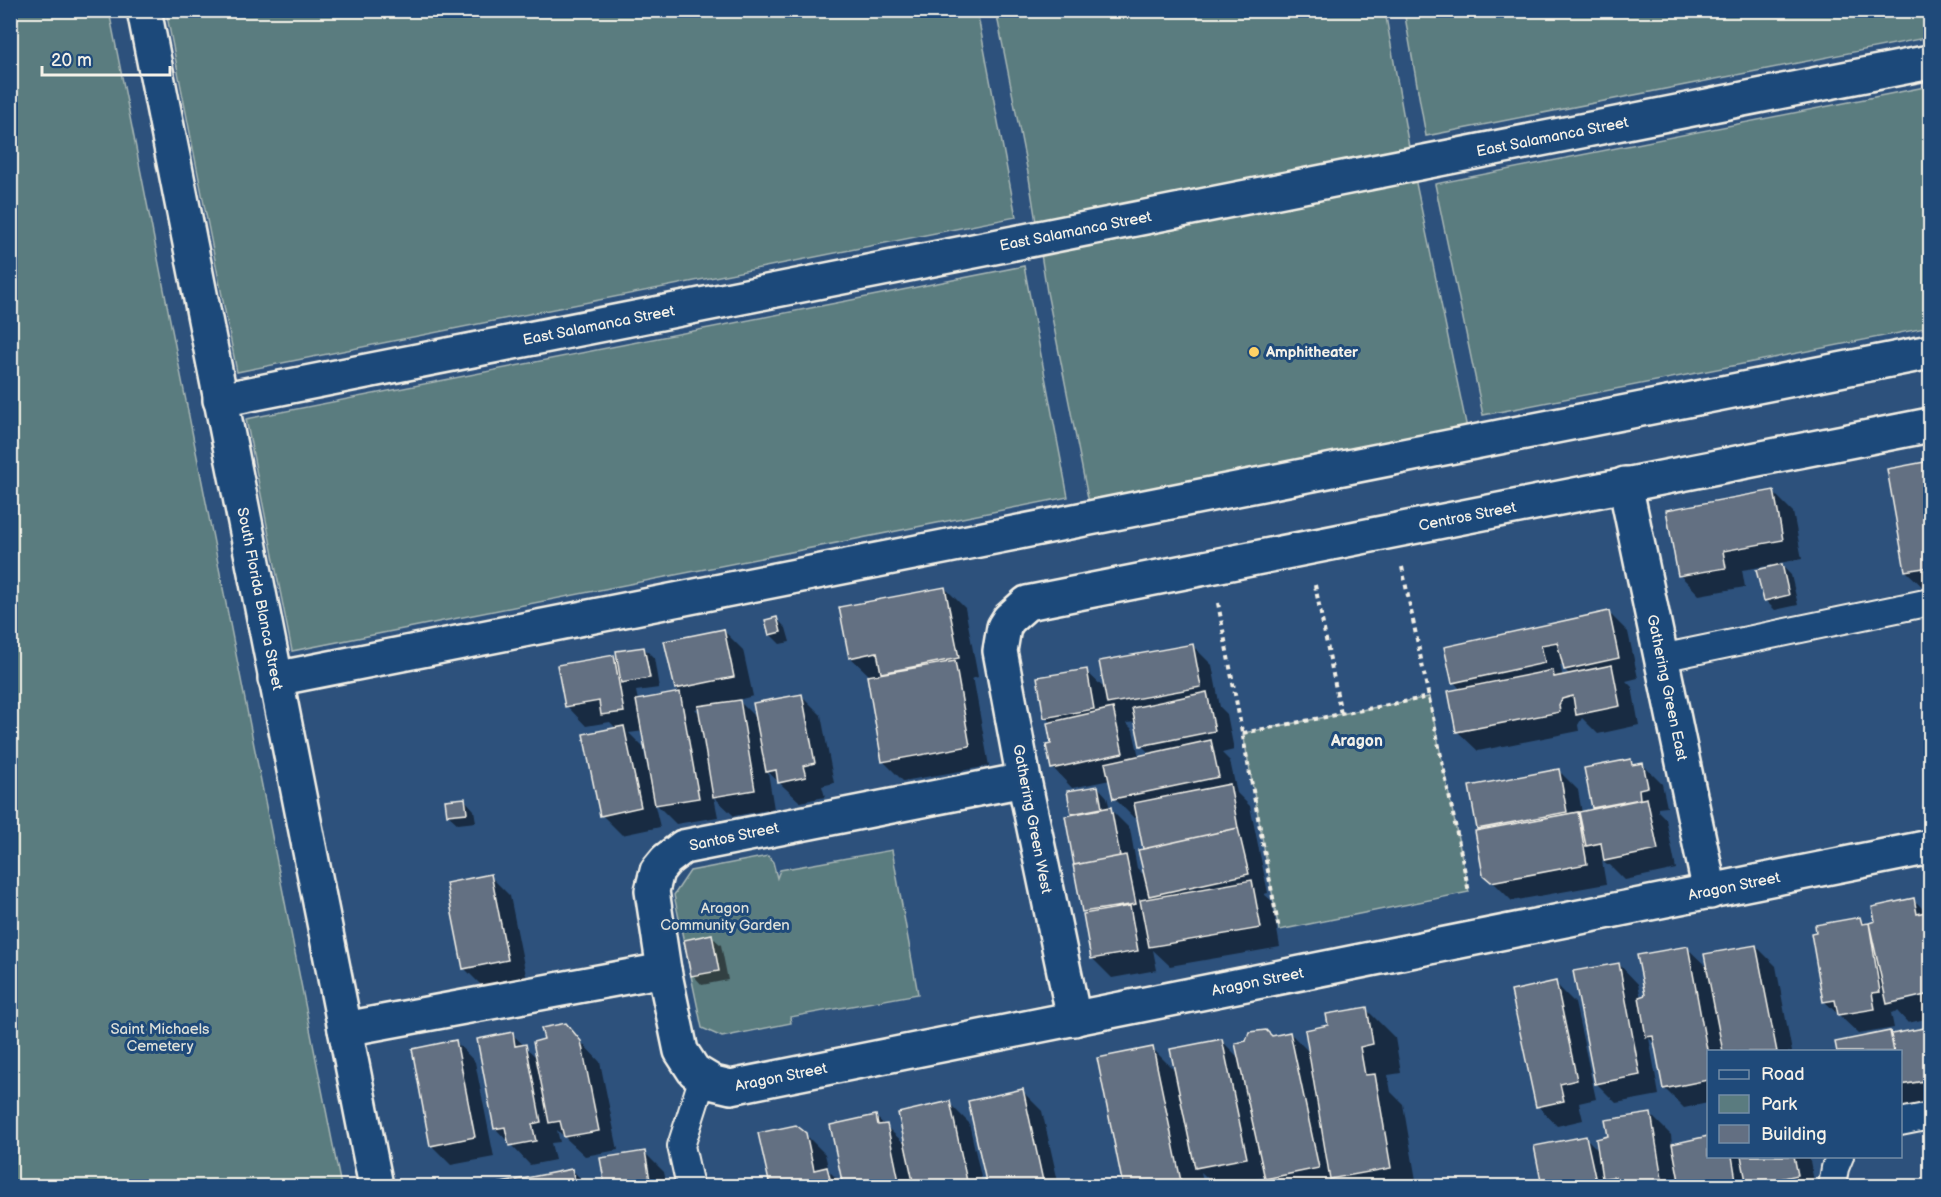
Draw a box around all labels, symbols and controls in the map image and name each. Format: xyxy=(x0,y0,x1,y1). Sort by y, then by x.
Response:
scale bar xyxy=(42,39,170,77)
text: 20 m xyxy=(51,50,92,71)
street label: East Salamanca Street xyxy=(1475,112,1630,161)
street label: East Salamanca Street xyxy=(998,207,1153,255)
street label: East Salamanca Street xyxy=(521,301,677,349)
place label: Amphitheater xyxy=(1265,343,1359,362)
marker: Amphitheater xyxy=(1247,345,1261,359)
street label: Centros Street xyxy=(1417,497,1518,535)
street label: South Florida Blanca Street xyxy=(233,506,287,692)
street label: Gathering Green East xyxy=(1643,613,1692,763)
district label: Aragon xyxy=(1330,732,1383,751)
street label: Gathering Green West xyxy=(1008,743,1056,896)
street label: Santos Street xyxy=(687,818,781,856)
street label: Aragon Street xyxy=(1686,868,1782,905)
park label: Aragon Community Garden xyxy=(660,899,790,935)
street label: Aragon Street xyxy=(1210,963,1306,1000)
park label: Saint Michaels Cemetery xyxy=(110,1020,210,1056)
legend xyxy=(1707,1050,1902,1158)
street label: Aragon Street xyxy=(733,1058,829,1095)
text: Road xyxy=(1761,1064,1805,1085)
text: Park xyxy=(1761,1094,1797,1115)
text: Building xyxy=(1761,1124,1827,1145)

